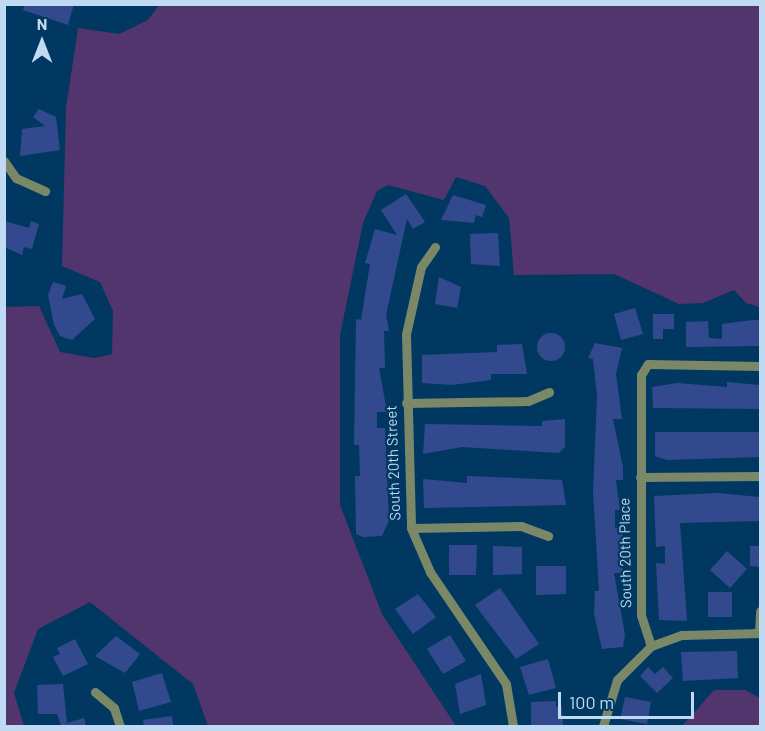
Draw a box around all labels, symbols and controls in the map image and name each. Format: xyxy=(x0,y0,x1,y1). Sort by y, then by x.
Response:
north arrow xyxy=(12,12,72,72)
text: N xyxy=(37,14,47,33)
street label: South 20th Street xyxy=(382,405,404,521)
street label: South 20th Place xyxy=(615,498,635,608)
scale bar xyxy=(561,680,698,718)
text: 100 m xyxy=(569,691,614,713)

